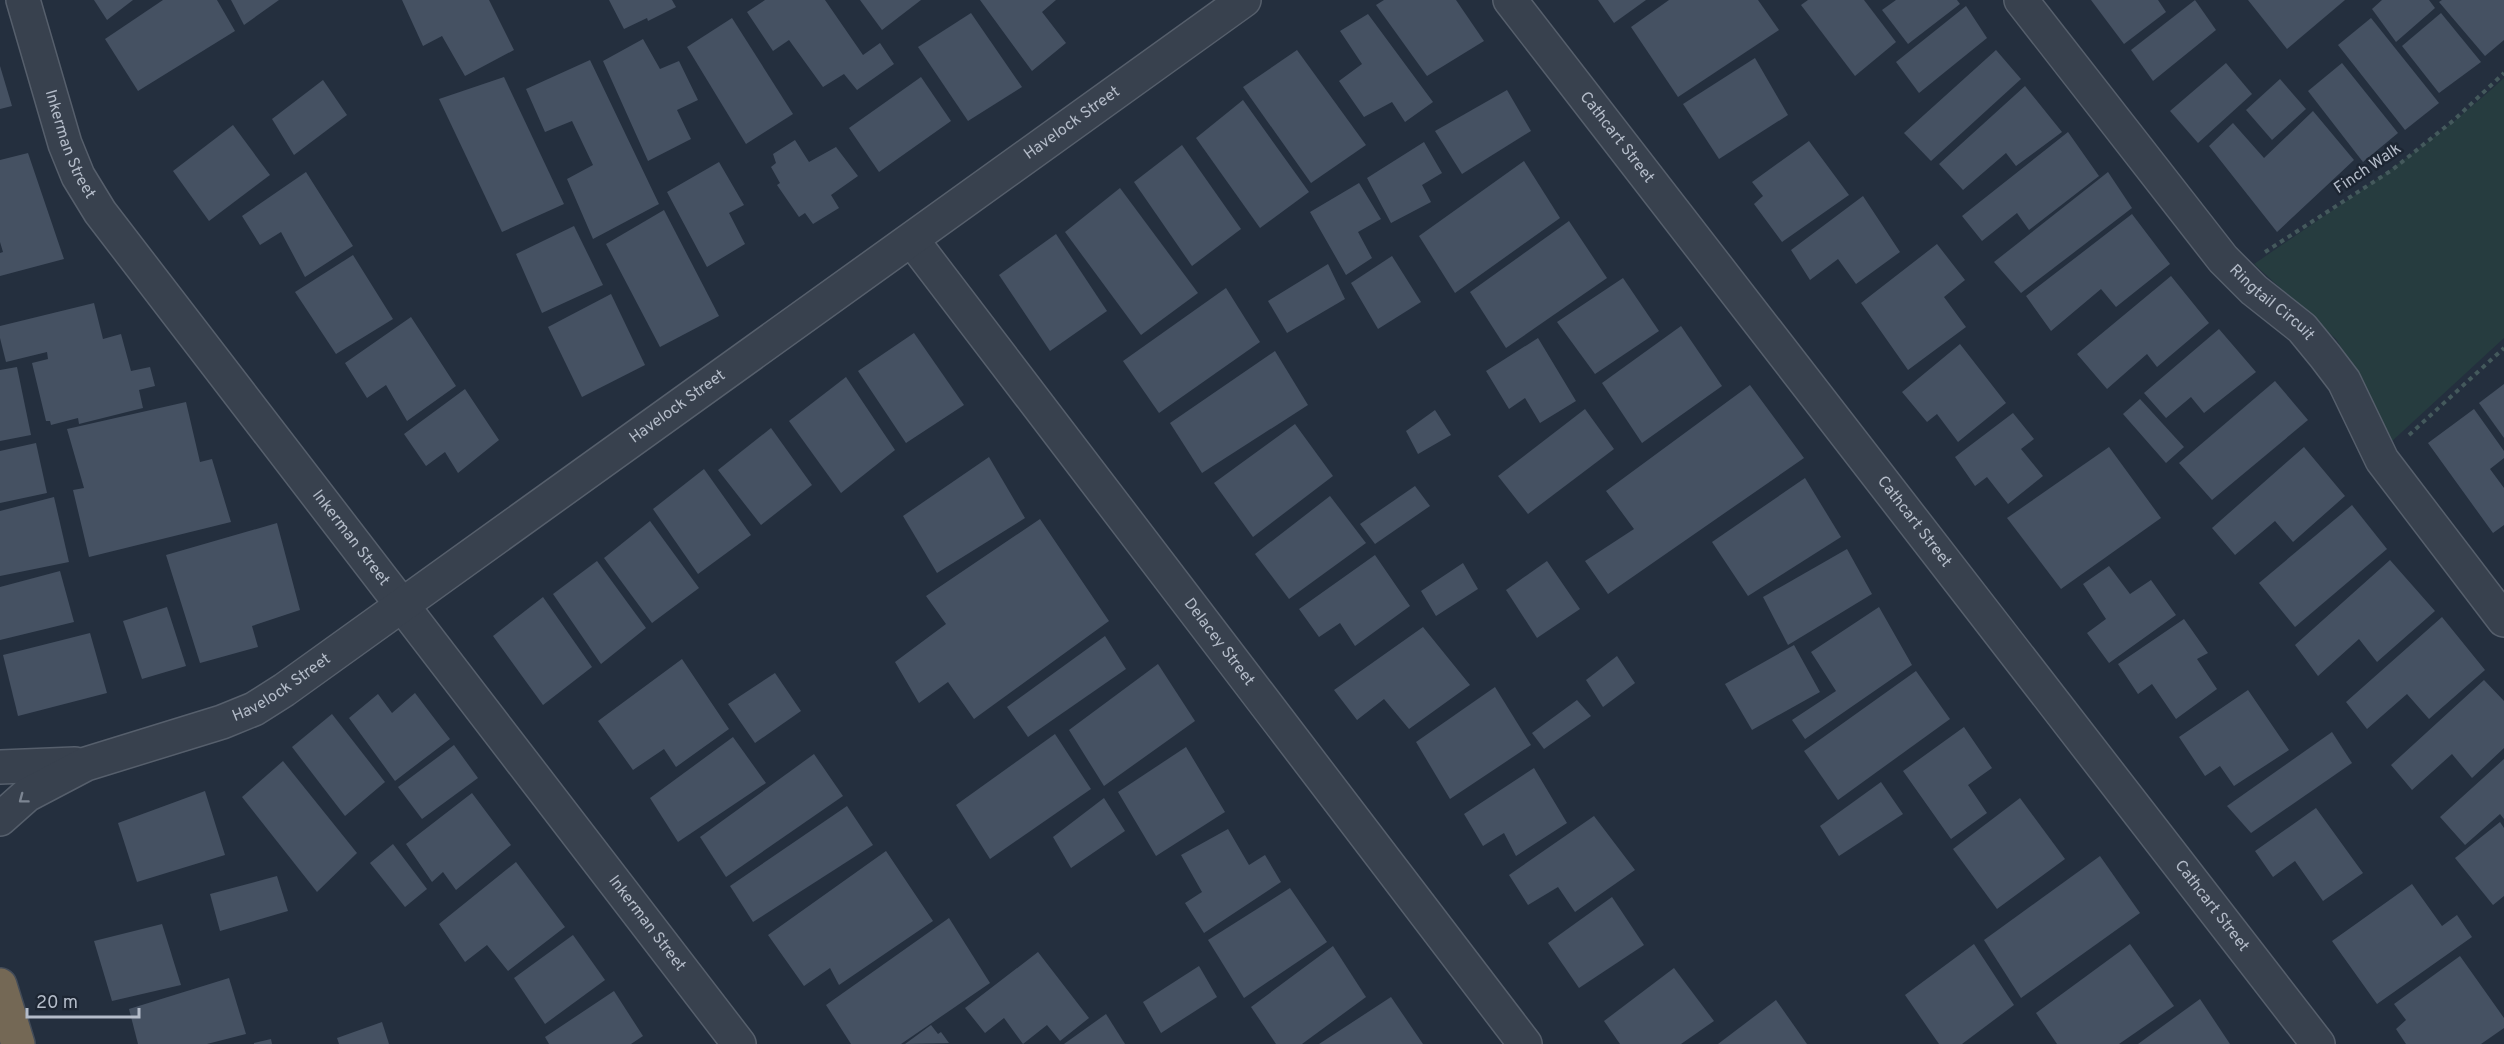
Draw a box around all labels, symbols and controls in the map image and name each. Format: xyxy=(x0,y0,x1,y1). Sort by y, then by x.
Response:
street label: Havelock Street xyxy=(1020,82,1124,165)
street label: Inkerman Street xyxy=(40,88,100,203)
street label: Cathcart Street xyxy=(1575,88,1658,187)
street label: Finch Walk xyxy=(2331,139,2405,199)
street label: Ringtail Circuit xyxy=(2225,261,2318,345)
street label: Havelock Street xyxy=(626,366,730,448)
street label: Cathcart Street xyxy=(1872,472,1956,572)
street label: Inkerman Street xyxy=(307,486,394,590)
street label: Delacey Street xyxy=(1179,595,1259,690)
street label: Havelock Street xyxy=(229,649,335,727)
one-way arrow xyxy=(18,792,29,803)
street label: Cathcart Street xyxy=(2170,857,2253,956)
street label: Inkerman Street xyxy=(603,872,690,976)
scale bar xyxy=(27,981,140,1019)
text: 20 m xyxy=(36,992,78,1015)

